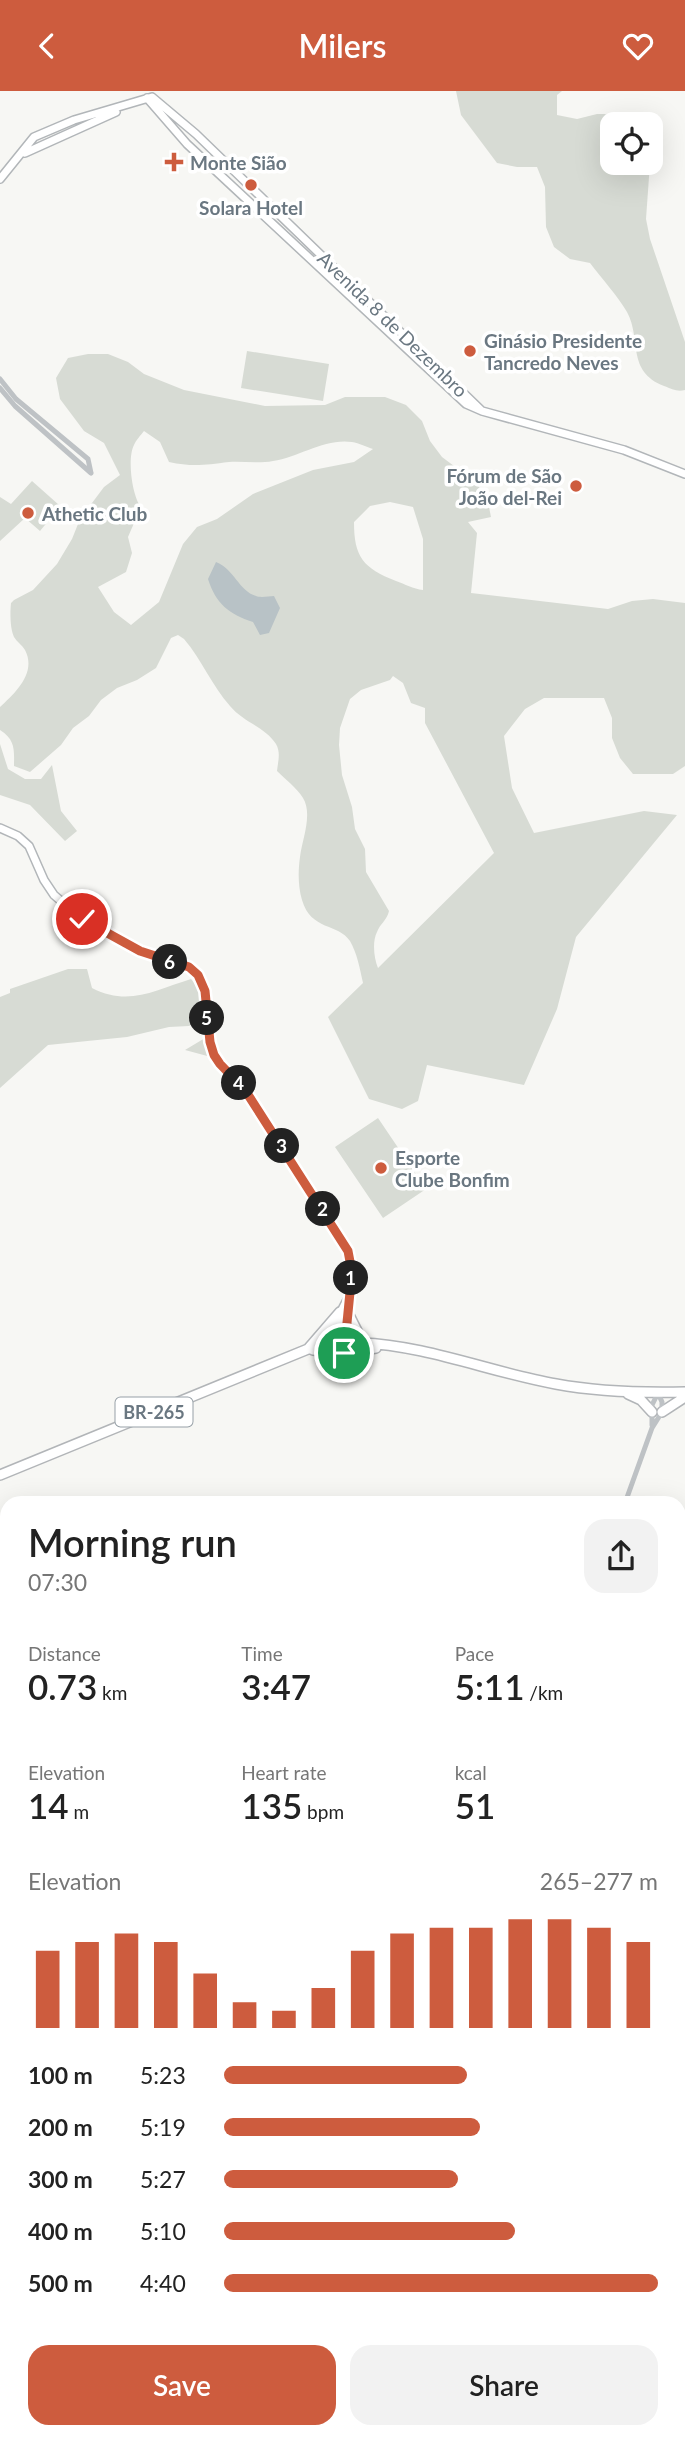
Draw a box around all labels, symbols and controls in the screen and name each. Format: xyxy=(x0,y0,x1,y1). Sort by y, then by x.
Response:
text: Milers xyxy=(298,26,387,65)
icon: back xyxy=(28,27,66,65)
icon: heart xyxy=(619,27,657,65)
map controls xyxy=(600,112,663,175)
button: locate xyxy=(600,112,663,175)
place label: Monte Sião xyxy=(190,151,287,174)
marker: Monte Sião xyxy=(164,152,184,172)
marker: Solara Hotel xyxy=(243,177,259,193)
place label: Solara Hotel xyxy=(199,196,303,219)
street label: Avenida 8 de Dezembro xyxy=(313,246,473,402)
place label: Ginásio Presidente Tancredo Neves xyxy=(484,329,642,374)
marker: Ginásio Presidente Tancredo Neves xyxy=(462,343,478,359)
place label: Fórum de São João del-Rei xyxy=(446,464,562,509)
marker: Fórum de São João del-Rei xyxy=(568,478,584,494)
place label: Athetic Club xyxy=(41,502,147,525)
marker: Athetic Club xyxy=(20,505,36,521)
pin xyxy=(52,889,112,949)
icon: check xyxy=(63,900,101,938)
pin: 6 xyxy=(152,945,188,979)
text: 6 xyxy=(164,950,175,973)
pin: 5 xyxy=(190,1000,224,1035)
text: 5 xyxy=(201,1006,212,1029)
pin: 4 xyxy=(222,1065,256,1101)
text: 4 xyxy=(233,1071,244,1094)
pin: 3 xyxy=(264,1129,300,1163)
text: 3 xyxy=(276,1134,287,1157)
place label: Esporte Clube Bonfim xyxy=(395,1146,510,1191)
marker: Esporte Clube Bonfim xyxy=(373,1160,389,1176)
pin: 2 xyxy=(306,1191,340,1227)
text: 2 xyxy=(317,1197,328,1220)
pin: 1 xyxy=(334,1261,368,1295)
text: 1 xyxy=(345,1266,356,1289)
pin xyxy=(314,1323,374,1383)
icon: arrive xyxy=(325,1334,363,1372)
road number: BR-265 xyxy=(116,1397,192,1427)
text: Morning run xyxy=(28,1519,237,1565)
button: share xyxy=(584,1519,658,1593)
text: 07:30 xyxy=(28,1568,87,1596)
text: Distance xyxy=(28,1642,101,1665)
text: Time xyxy=(241,1642,283,1665)
text: Pace xyxy=(455,1642,494,1665)
text: 0.73 xyxy=(28,1665,97,1707)
text: 3:47 xyxy=(241,1665,311,1707)
text: 5:11 xyxy=(455,1665,524,1707)
text: km xyxy=(97,1681,127,1704)
text: /km xyxy=(524,1681,563,1704)
text: Elevation xyxy=(28,1761,105,1784)
text: Heart rate xyxy=(241,1761,327,1784)
text: kcal xyxy=(455,1761,487,1784)
text: 14 xyxy=(28,1784,69,1826)
text: 135 xyxy=(241,1784,302,1826)
text: 51 xyxy=(455,1784,495,1826)
text: m xyxy=(69,1800,89,1823)
text: bpm xyxy=(302,1800,344,1823)
text: Elevation xyxy=(28,1867,121,1895)
text: 265–277 m xyxy=(540,1867,658,1895)
text: 100 m xyxy=(28,2061,93,2089)
text: 5:23 xyxy=(140,2061,186,2089)
text: 200 m xyxy=(28,2113,93,2141)
text: 5:19 xyxy=(140,2113,186,2141)
text: 300 m xyxy=(28,2165,93,2193)
text: 5:27 xyxy=(140,2165,186,2193)
text: 400 m xyxy=(28,2217,93,2245)
text: 5:10 xyxy=(140,2217,186,2245)
text: 500 m xyxy=(28,2269,93,2297)
text: 4:40 xyxy=(140,2269,186,2297)
button: Save xyxy=(28,2345,336,2425)
button: Share xyxy=(350,2345,658,2425)

